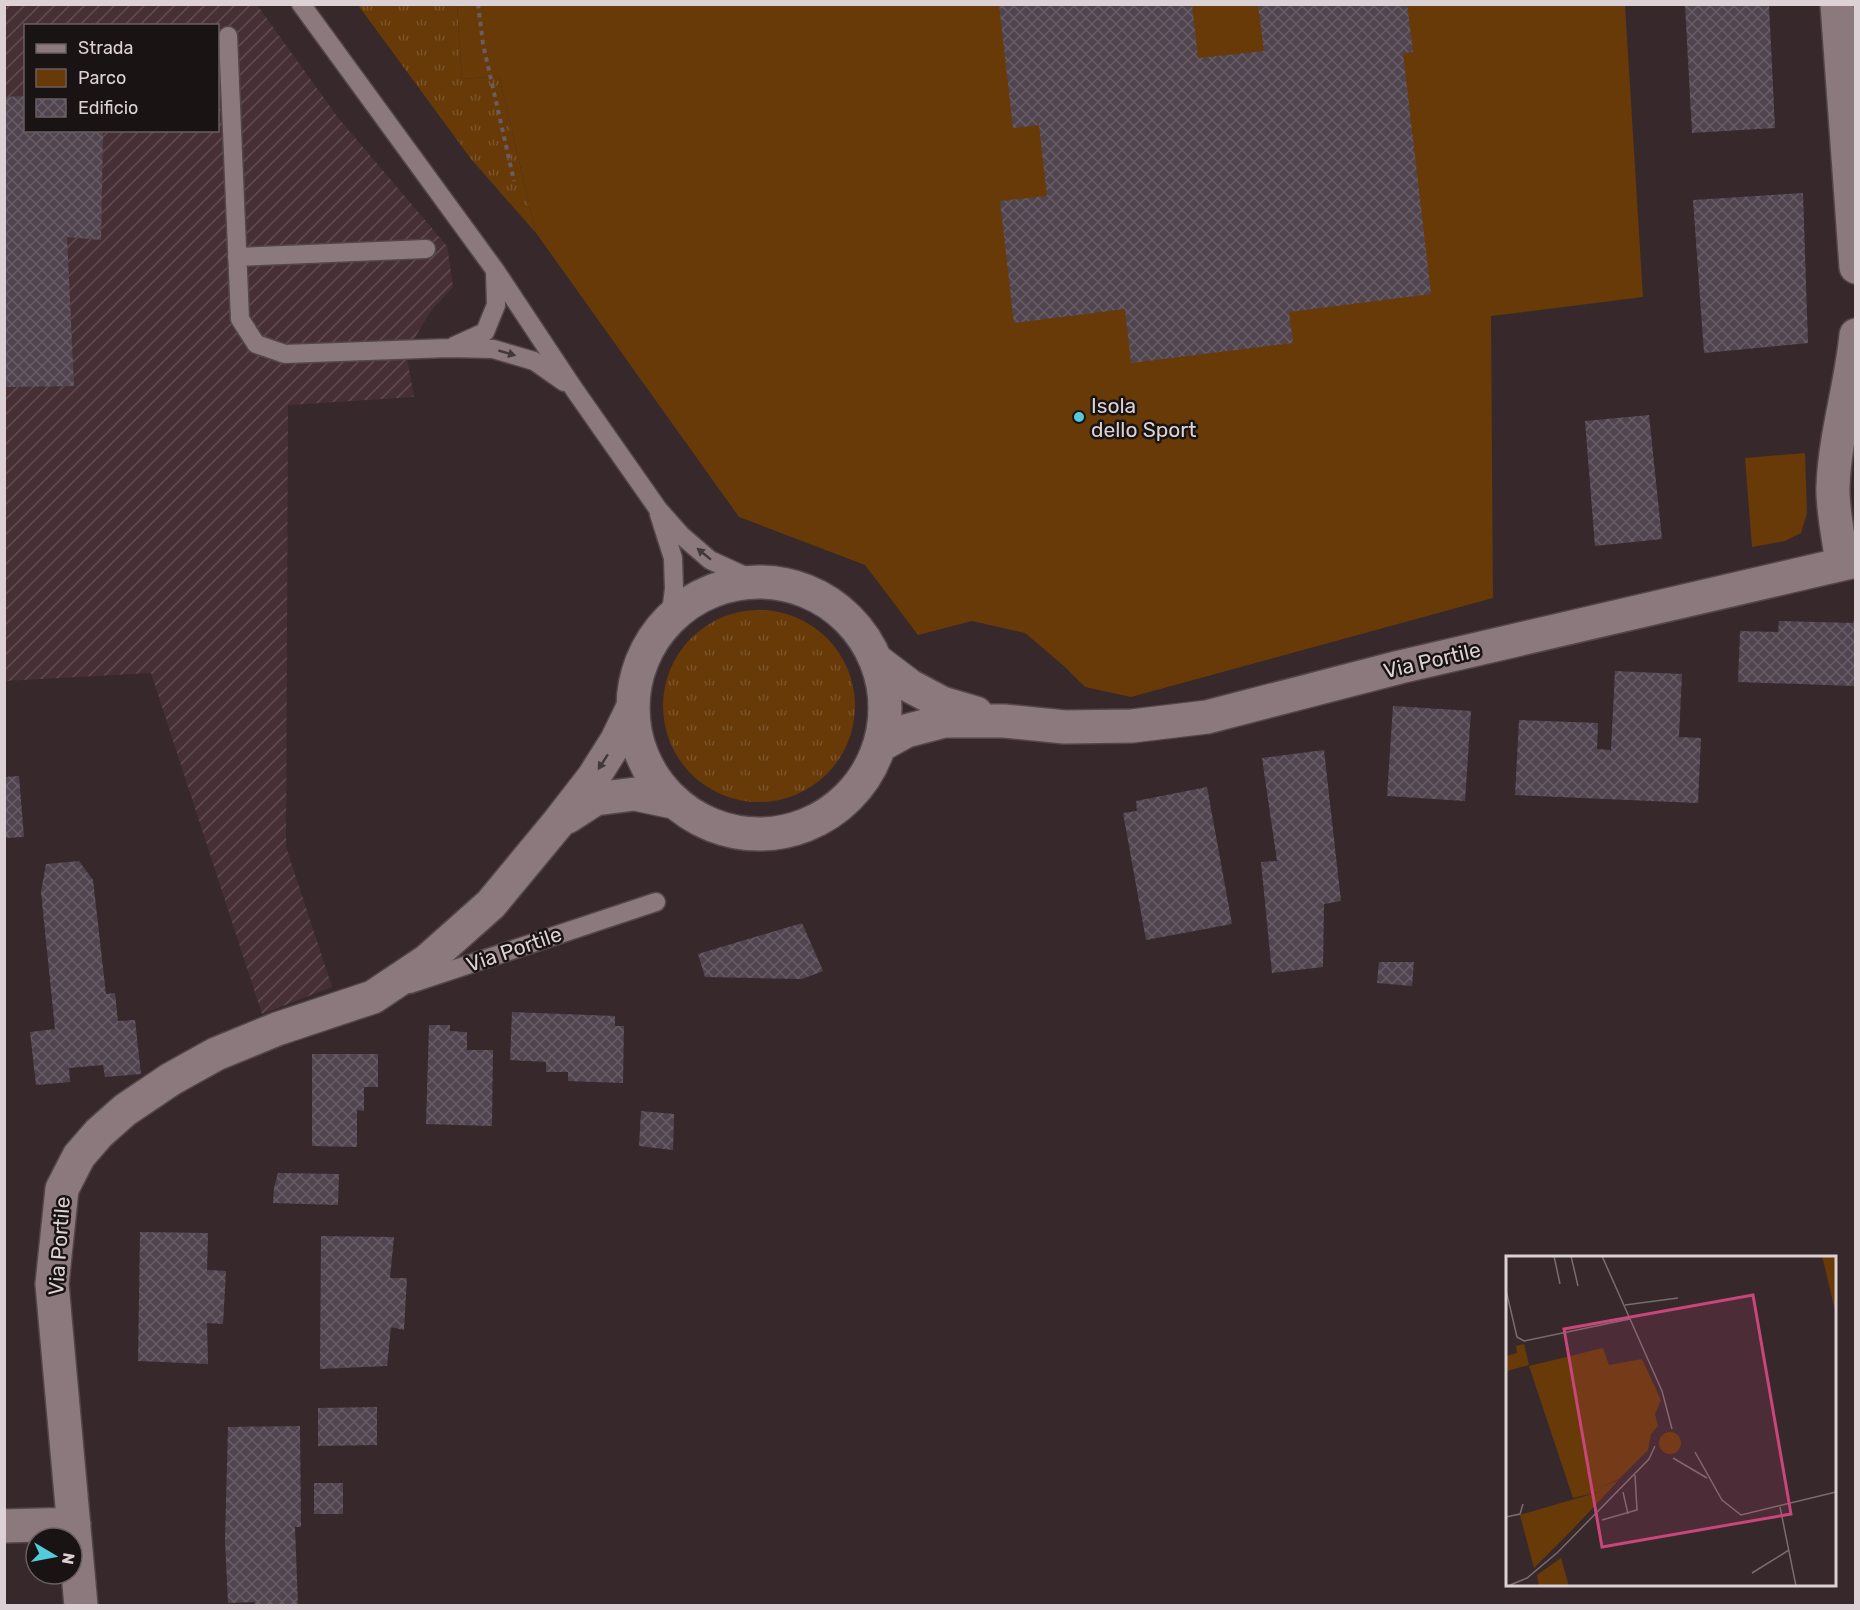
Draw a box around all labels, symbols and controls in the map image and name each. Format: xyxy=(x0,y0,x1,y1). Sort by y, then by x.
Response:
legend xyxy=(24,24,219,132)
text: Strada xyxy=(78,37,134,59)
text: Parco xyxy=(78,67,126,89)
text: Edificio xyxy=(78,97,138,119)
one-way arrow xyxy=(498,349,516,358)
place label: Isola dello Sport xyxy=(1091,393,1196,442)
marker: Isola dello Sport xyxy=(1072,410,1086,424)
one-way arrow xyxy=(696,548,712,561)
street label: Via Portile xyxy=(1381,637,1483,683)
one-way arrow xyxy=(597,754,608,770)
street label: Via Portile xyxy=(463,921,565,977)
street label: Via Portile xyxy=(43,1196,75,1296)
inset map xyxy=(1506,1256,1836,1586)
north arrow xyxy=(24,1526,84,1586)
text: N xyxy=(58,1551,79,1566)

